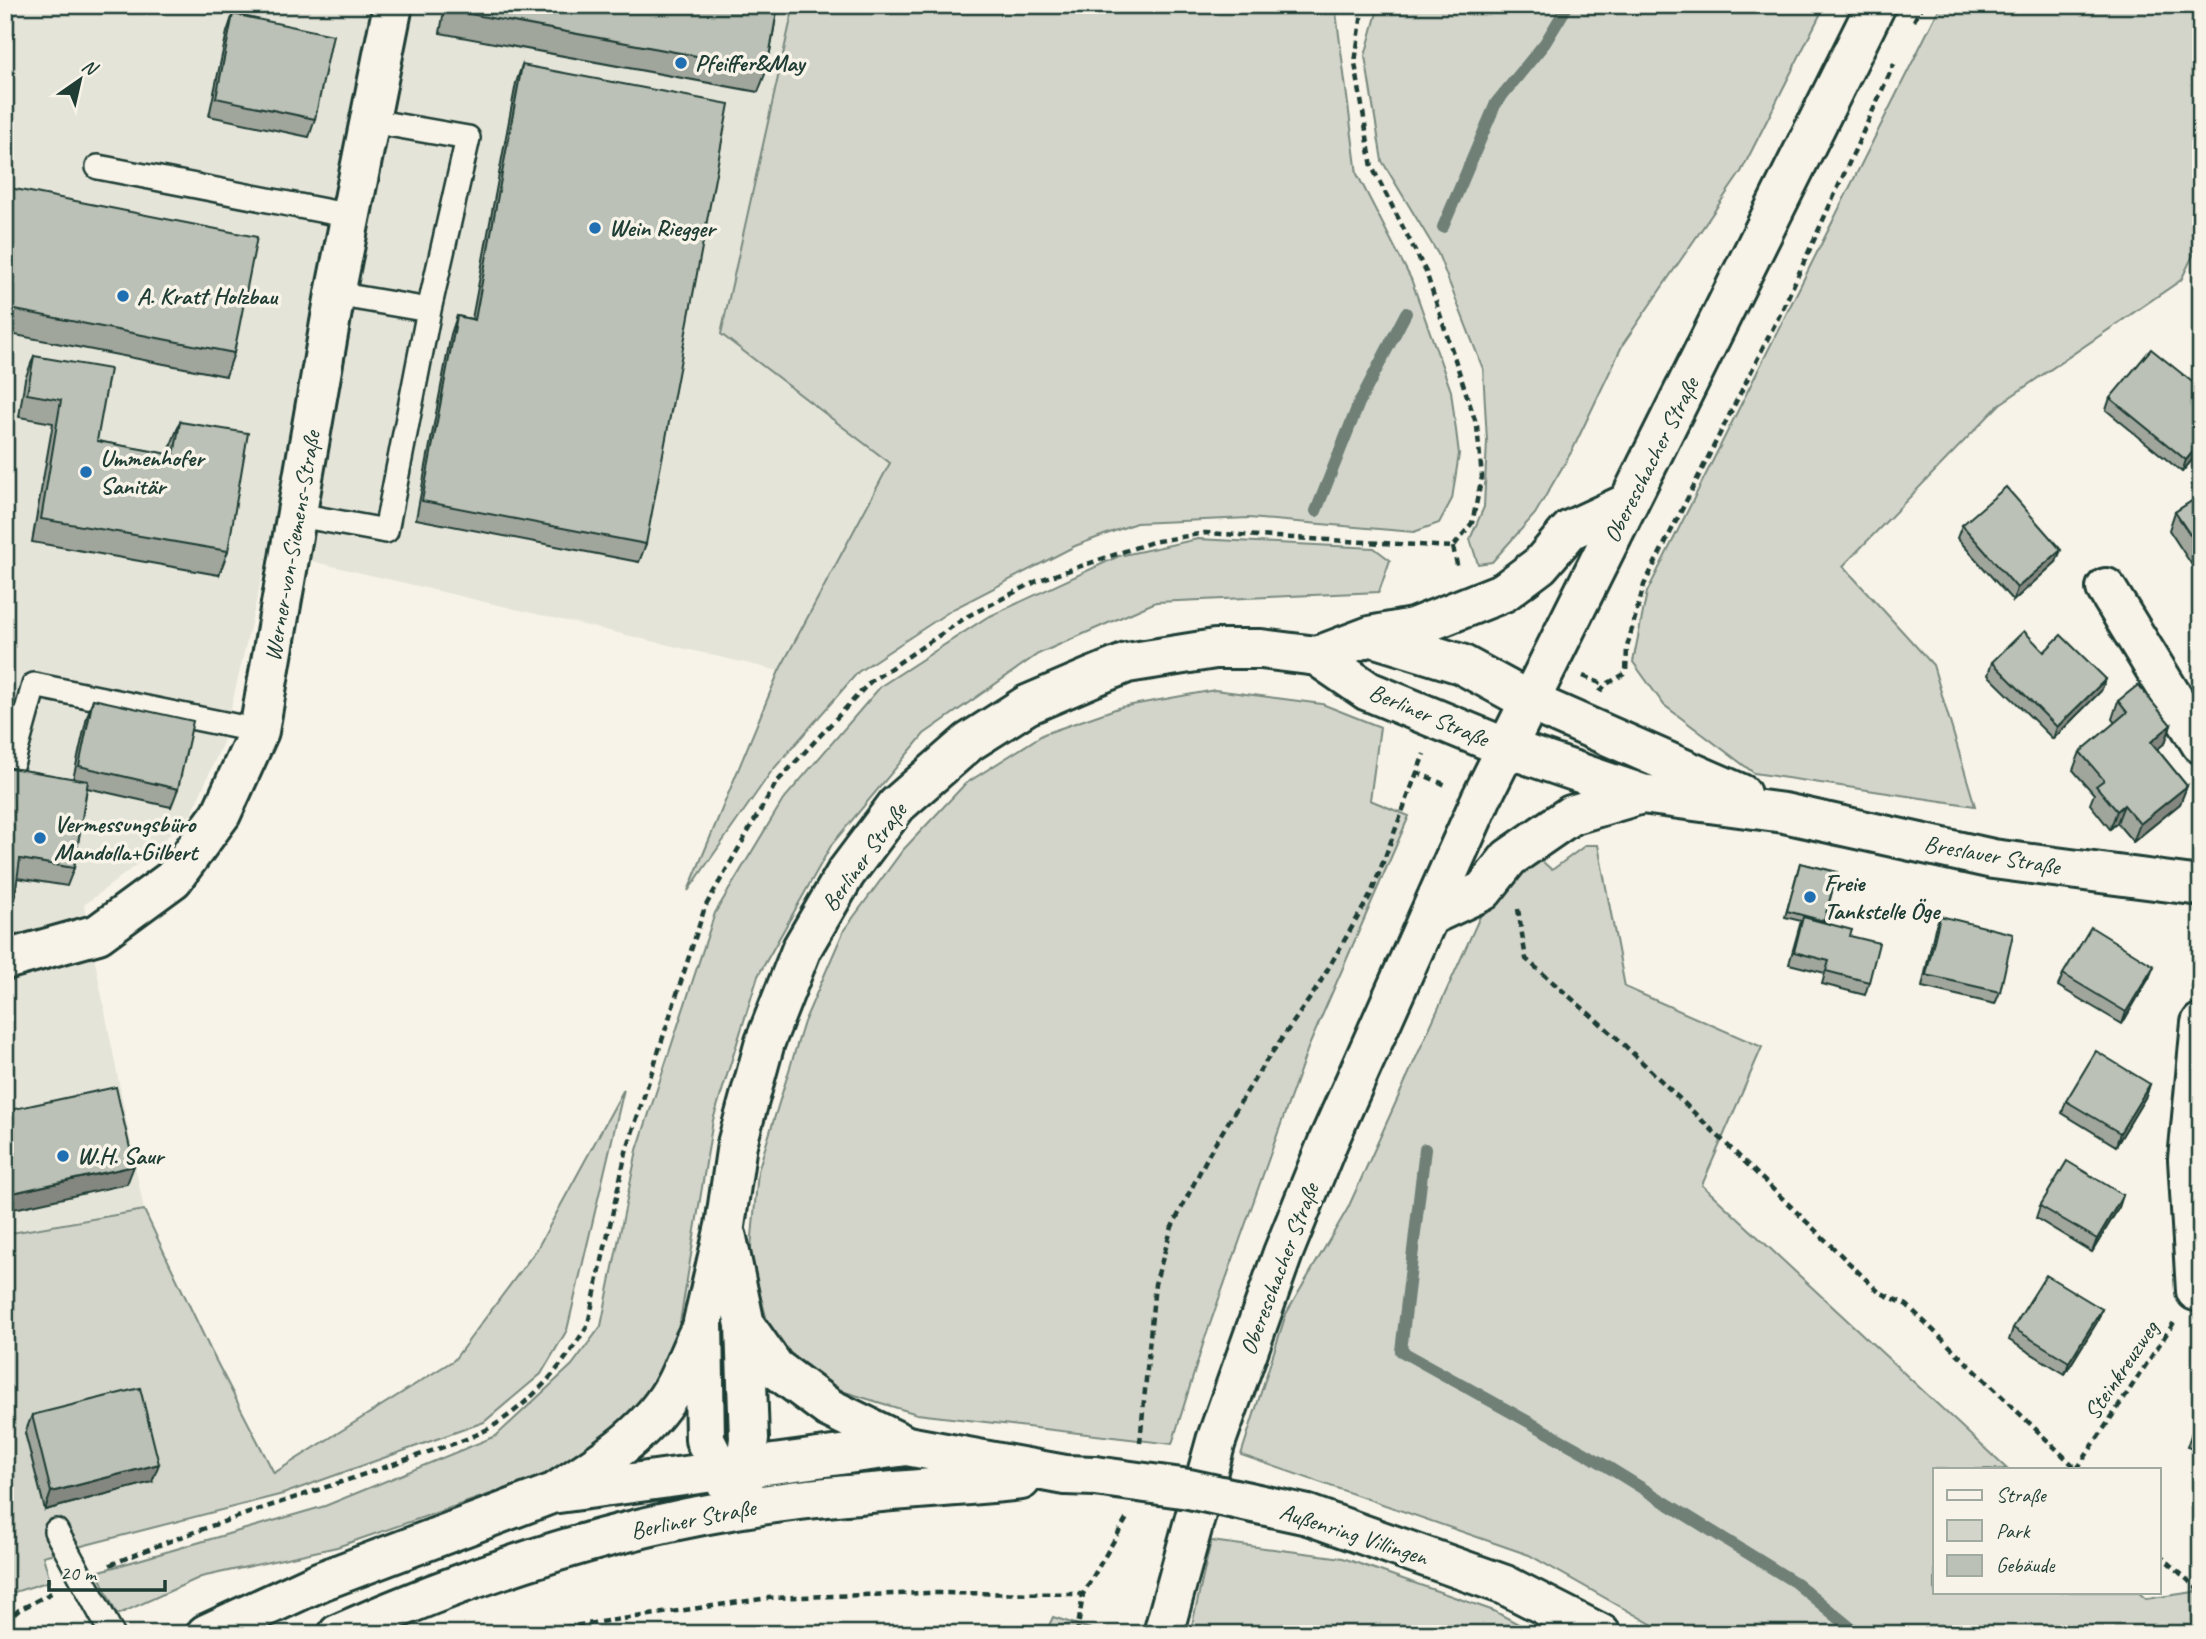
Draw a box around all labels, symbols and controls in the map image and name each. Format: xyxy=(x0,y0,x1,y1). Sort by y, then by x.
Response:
north arrow xyxy=(46,46,116,116)
place label: Pfeiffer&May xyxy=(695,48,807,78)
text: N xyxy=(77,53,103,82)
marker: Pfeiffer&May xyxy=(673,55,689,71)
place label: Wein Riegger xyxy=(609,213,717,243)
marker: Wein Riegger xyxy=(587,220,603,236)
place label: A. Kratt Holzbau xyxy=(137,281,279,311)
marker: A. Kratt Holzbau xyxy=(115,288,131,304)
street label: Obereschacher Straße xyxy=(1596,370,1707,548)
street label: Werner-von-Siemens-Straße xyxy=(257,426,327,663)
place label: Ummenhofer Sanitär xyxy=(100,443,206,501)
marker: Ummenhofer Sanitär xyxy=(78,464,94,480)
street label: Berliner Straße xyxy=(1365,676,1495,754)
street label: Berliner Straße xyxy=(815,795,915,917)
place label: Vermessungsbüro Mandolla+Gilbert xyxy=(54,809,200,867)
street label: Breslauer Straße xyxy=(1922,828,2064,882)
marker: Vermessungsbüro Mandolla+Gilbert xyxy=(32,830,48,846)
place label: Freie Tankstelle Öge xyxy=(1824,868,1941,926)
marker: Freie Tankstelle Öge xyxy=(1802,889,1818,905)
place label: W.H. Saur xyxy=(77,1141,166,1171)
marker: W.H. Saur xyxy=(55,1148,71,1164)
street label: Obereschacher Straße xyxy=(1232,1177,1326,1359)
street label: Steinkreuzweg xyxy=(2077,1313,2166,1425)
legend xyxy=(1933,1468,2160,1594)
text: Straße xyxy=(1996,1482,2048,1508)
street label: Berliner Straße xyxy=(628,1492,760,1546)
street label: Außenring Villingen xyxy=(1276,1496,1433,1572)
text: Park xyxy=(1996,1518,2031,1544)
scale bar xyxy=(49,1548,164,1592)
text: Gebäude xyxy=(1996,1552,2055,1578)
text: 20 m xyxy=(60,1560,98,1586)

